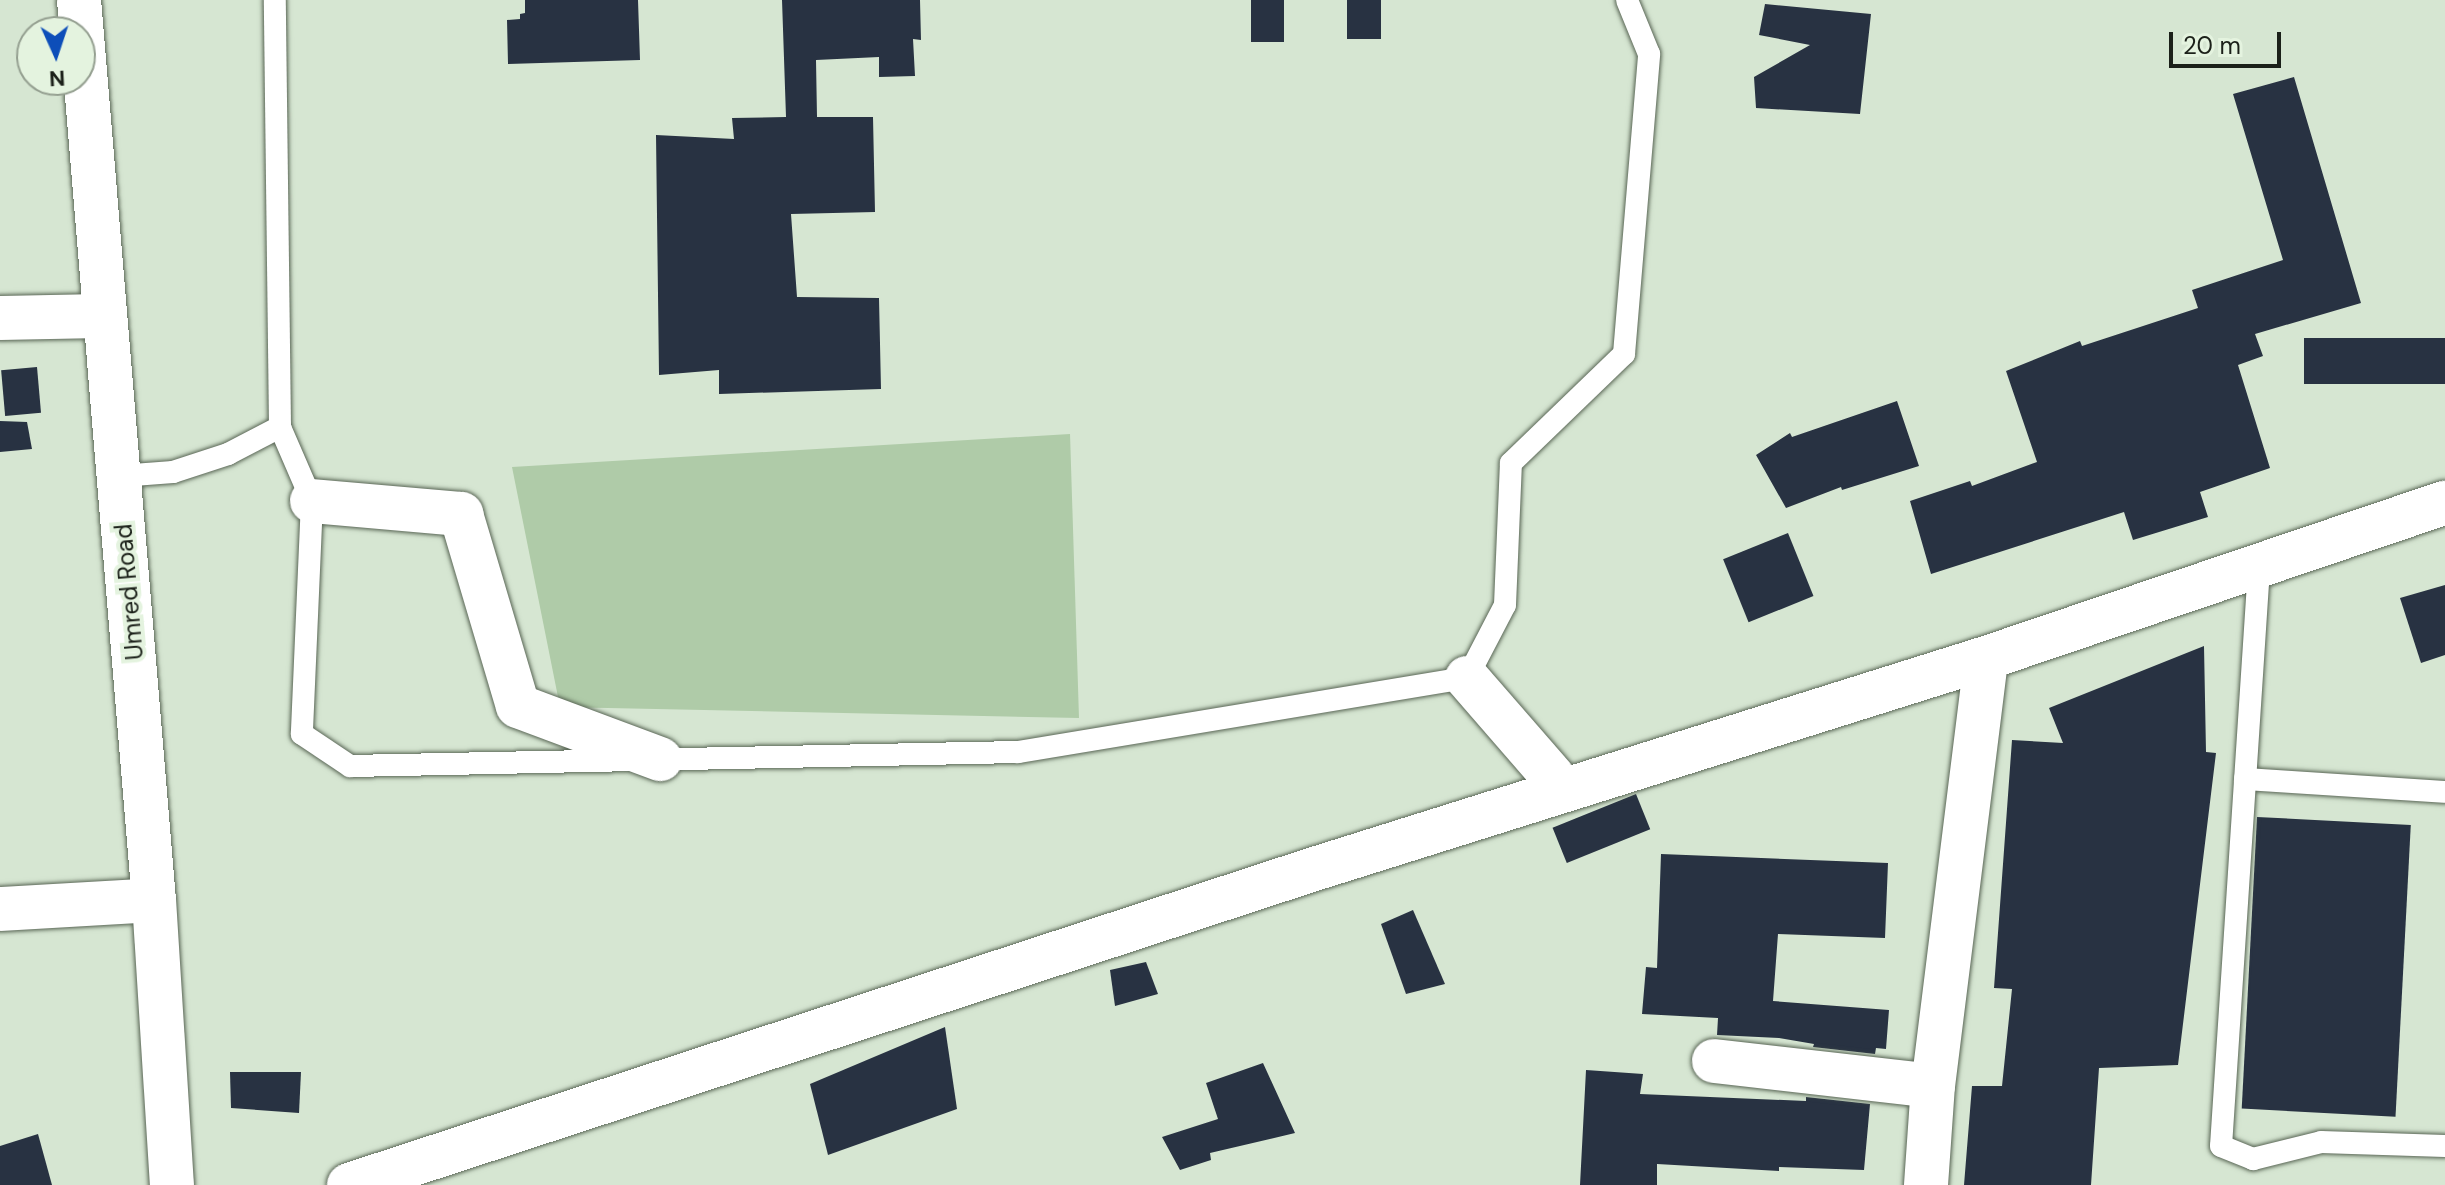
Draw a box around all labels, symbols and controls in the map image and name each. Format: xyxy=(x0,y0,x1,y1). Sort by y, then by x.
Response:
north arrow xyxy=(16,16,96,96)
scale bar xyxy=(2173,16,2285,66)
text: 20 m xyxy=(2183,30,2241,61)
text: N xyxy=(48,64,66,93)
street label: Umred Road xyxy=(109,523,149,661)

